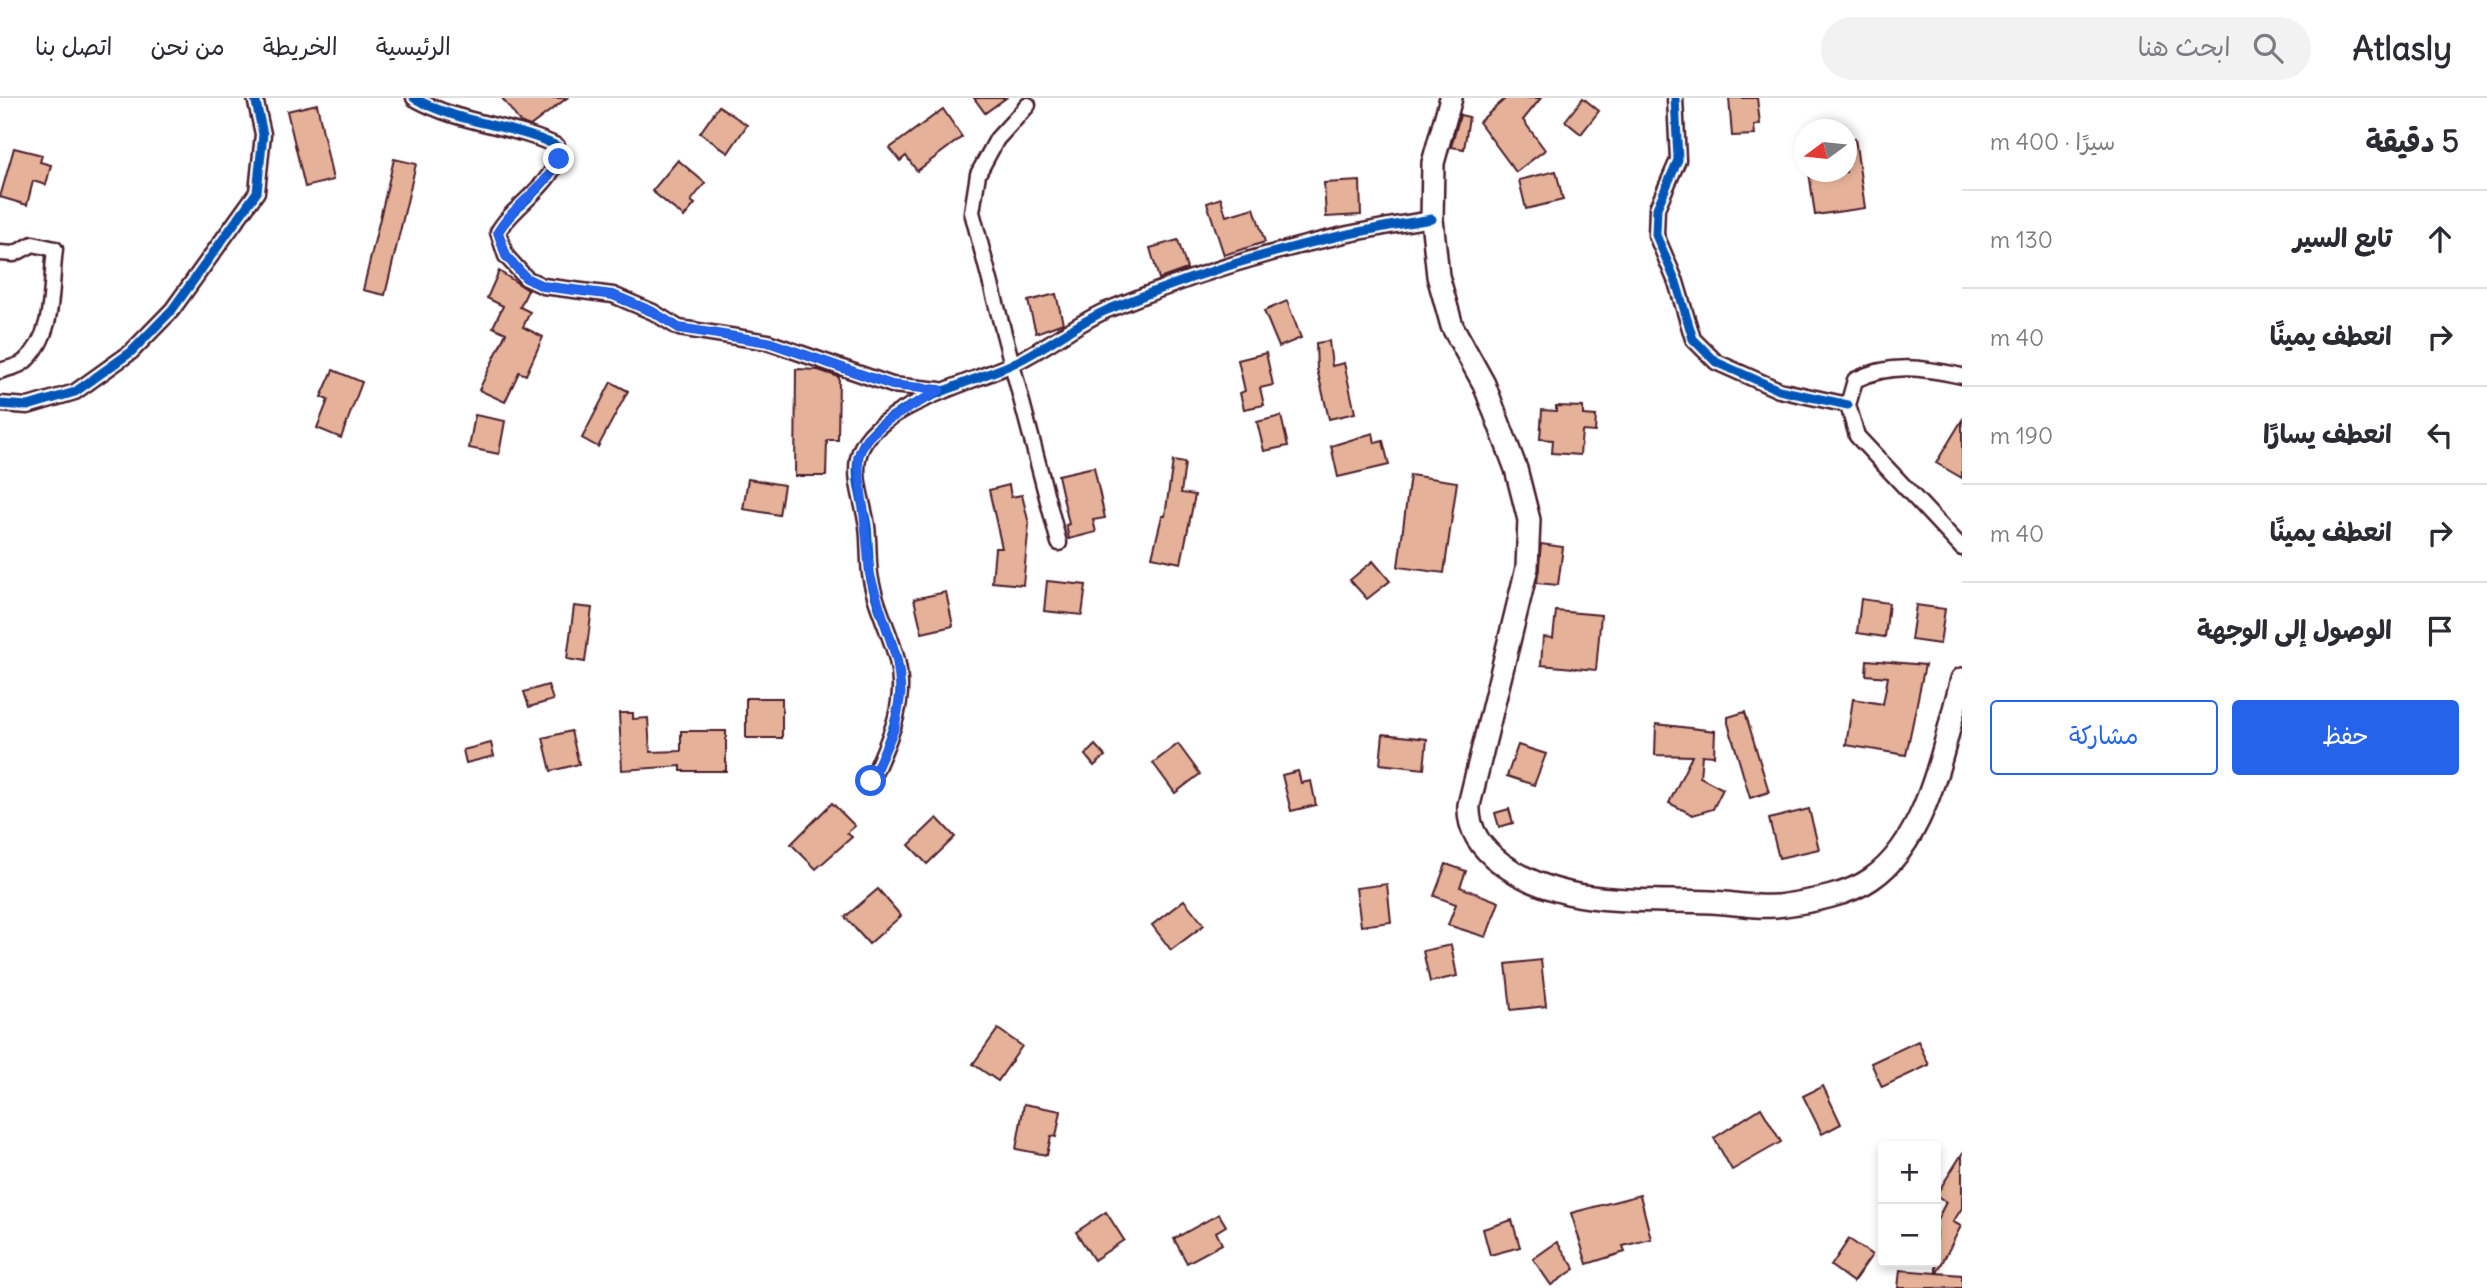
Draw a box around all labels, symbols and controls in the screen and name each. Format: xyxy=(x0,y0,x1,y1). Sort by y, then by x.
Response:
search box xyxy=(1821,17,2311,80)
text: Atlasly xyxy=(2353,27,2452,69)
icon: search xyxy=(2249,29,2287,67)
text: ابحث هنا xyxy=(2137,30,2231,63)
text: اتصل بنا xyxy=(35,31,113,61)
text: من نحن xyxy=(151,31,225,61)
text: الخريطة xyxy=(263,31,338,61)
text: الرئيسية xyxy=(376,31,451,61)
north arrow xyxy=(1794,119,1857,182)
text: 5 دقيقة xyxy=(2365,122,2459,160)
text: سيرًا · 400 m xyxy=(1990,127,2115,156)
route end xyxy=(543,143,574,174)
icon: ahead xyxy=(2421,220,2459,258)
text: تابع السير xyxy=(2293,221,2392,254)
text: 130 m xyxy=(1990,225,2053,254)
icon: right xyxy=(2421,318,2459,356)
text: انعطف يمينًا xyxy=(2270,319,2392,352)
text: 40 m xyxy=(1990,323,2044,352)
icon: left xyxy=(2421,416,2459,454)
text: انعطف يسارًا xyxy=(2263,417,2392,450)
text: 190 m xyxy=(1990,421,2053,450)
icon: right xyxy=(2421,514,2459,552)
text: انعطف يمينًا xyxy=(2270,515,2392,548)
text: 40 m xyxy=(1990,519,2044,548)
icon: arrive xyxy=(2421,612,2459,650)
text: الوصول إلى الوجهة xyxy=(2197,613,2392,646)
button: مشاركة xyxy=(1990,700,2218,775)
button: حفظ xyxy=(2232,700,2459,775)
route start xyxy=(855,765,886,796)
map controls xyxy=(1878,1141,1941,1267)
button: + xyxy=(1878,1141,1941,1204)
button: − xyxy=(1878,1204,1941,1267)

